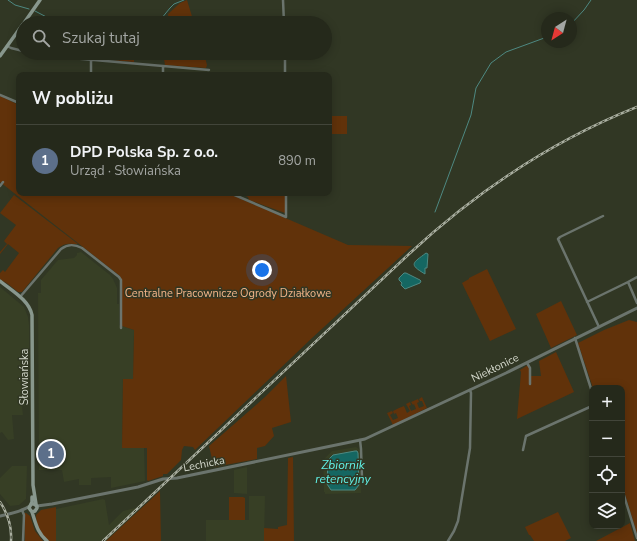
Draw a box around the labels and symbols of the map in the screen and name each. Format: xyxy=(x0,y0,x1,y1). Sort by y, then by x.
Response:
north arrow xyxy=(541,12,577,48)
your location xyxy=(252,260,272,280)
park label: Centralne Pracownicze Ogrody Działkowe xyxy=(125,286,331,301)
street label: Słowiańska xyxy=(17,349,32,405)
street label: Niekłonice xyxy=(469,350,521,386)
pin: 1 xyxy=(38,439,64,469)
street label: Lechicka xyxy=(182,453,226,475)
water label: Zbiornik retencyjny xyxy=(315,457,372,487)

